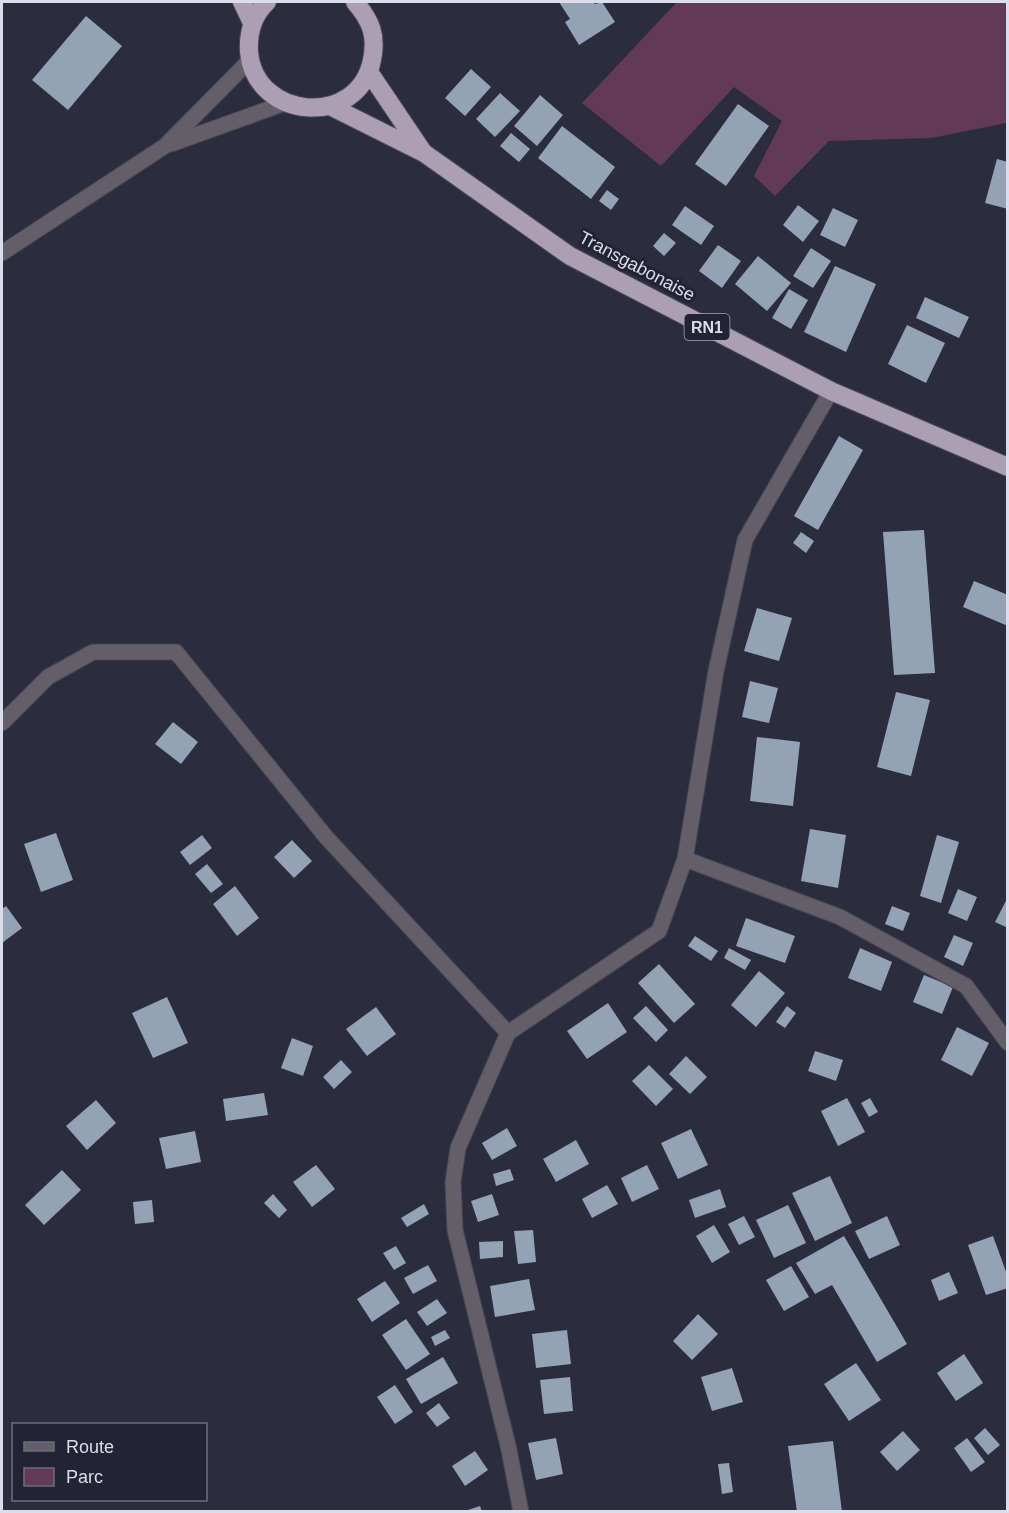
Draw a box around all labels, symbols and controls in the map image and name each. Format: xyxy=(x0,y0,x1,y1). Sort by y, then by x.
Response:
street label: Transgabonaise xyxy=(576,227,698,305)
road number: RN1 xyxy=(684,314,730,340)
legend xyxy=(12,1423,207,1501)
text: Route xyxy=(66,1437,114,1457)
text: Parc xyxy=(66,1467,103,1487)

